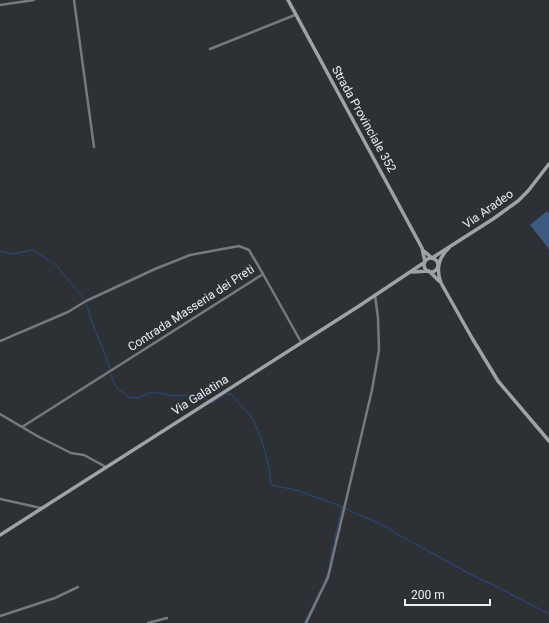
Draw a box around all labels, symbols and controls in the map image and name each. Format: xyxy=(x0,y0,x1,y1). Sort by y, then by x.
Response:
street label: Strada Provinciale 352 xyxy=(329,63,399,175)
street label: Via Aradeo xyxy=(460,186,516,231)
street label: Contrada Masseria dei Preti xyxy=(125,262,257,354)
street label: Via Galatina xyxy=(169,372,231,418)
scale bar xyxy=(405,581,490,607)
text: 200 m xyxy=(411,588,445,602)

